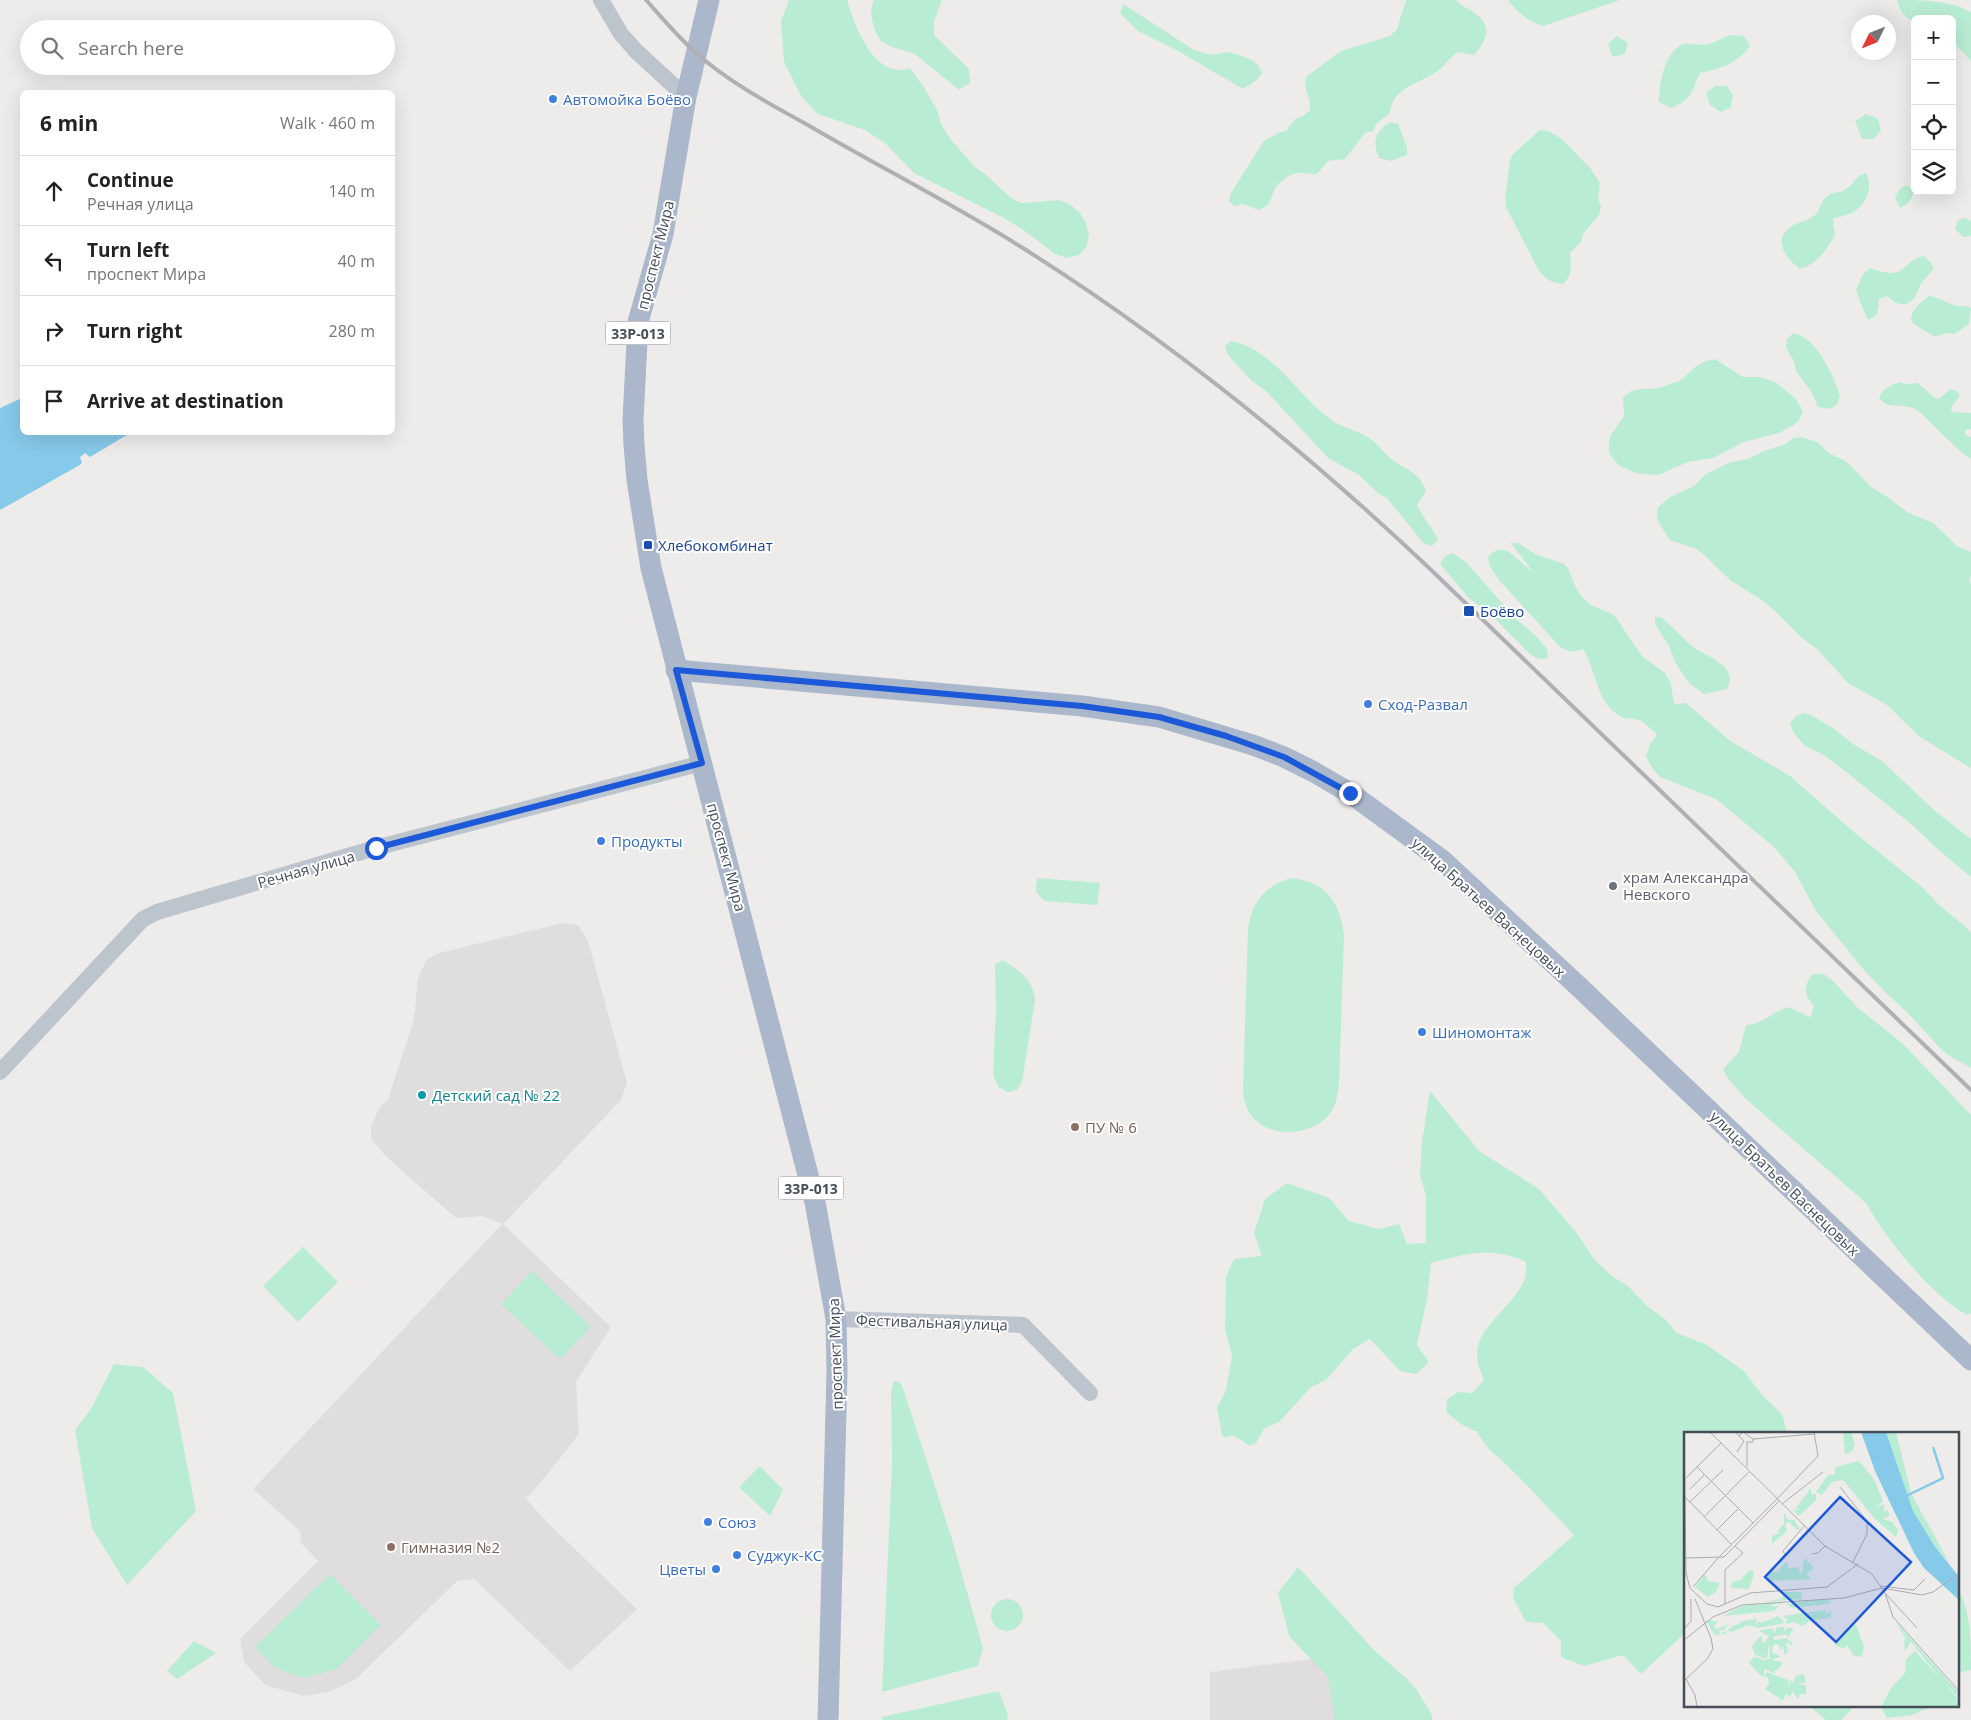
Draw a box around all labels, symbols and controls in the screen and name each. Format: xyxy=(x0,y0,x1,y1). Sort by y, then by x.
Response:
north arrow xyxy=(1851,15,1896,60)
map controls xyxy=(1911,15,1956,195)
button: + xyxy=(1911,15,1956,60)
search box xyxy=(20,20,395,75)
icon: search xyxy=(38,34,66,62)
text: Search here xyxy=(78,35,184,61)
button: − xyxy=(1911,60,1956,105)
place label: Автомойка Боёво xyxy=(563,89,691,109)
marker: Автомойка Боёво xyxy=(547,93,559,105)
button: locate xyxy=(1911,105,1956,150)
text: 6 min xyxy=(40,109,98,137)
text: Walk · 460 m xyxy=(280,112,375,134)
button: layers xyxy=(1911,150,1956,195)
text: Continue xyxy=(87,167,174,193)
icon: ahead xyxy=(40,177,68,205)
text: 140 m xyxy=(329,180,375,202)
text: Речная улица xyxy=(87,193,194,215)
street label: проспект Мира xyxy=(632,198,678,312)
text: Turn left xyxy=(87,237,169,263)
icon: left xyxy=(40,247,68,275)
text: 40 m xyxy=(338,250,375,272)
text: проспект Мира xyxy=(87,263,206,285)
icon: right xyxy=(40,317,68,345)
text: Turn right xyxy=(87,318,182,344)
text: 280 m xyxy=(329,320,375,342)
road number: 33Р-013 xyxy=(606,322,670,344)
icon: arrive xyxy=(40,387,68,415)
text: Arrive at destination xyxy=(87,388,284,414)
place label: Хлебокомбинат xyxy=(658,535,773,555)
marker: Хлебокомбинат xyxy=(642,539,654,551)
place label: Боёво xyxy=(1480,601,1524,621)
marker: Боёво xyxy=(1462,604,1476,618)
place label: Сход-Развал xyxy=(1378,694,1468,714)
marker: Сход-Развал xyxy=(1362,698,1374,710)
route end xyxy=(1339,782,1362,805)
street label: проспект Мира xyxy=(703,800,751,914)
place label: Продукты xyxy=(611,831,683,851)
street label: улица Братьев Васнецовых xyxy=(1408,833,1570,982)
marker: Продукты xyxy=(595,835,607,847)
route start xyxy=(365,837,388,860)
street label: Речная улица xyxy=(255,846,357,892)
place label: храм Александра Невского xyxy=(1623,867,1749,904)
marker: храм Александра Невского xyxy=(1607,880,1619,892)
place label: Шиномонтаж xyxy=(1432,1022,1531,1042)
marker: Шиномонтаж xyxy=(1416,1026,1428,1038)
place label: Детский сад № 22 xyxy=(432,1085,560,1105)
marker: Детский сад № 22 xyxy=(416,1089,428,1101)
street label: улица Братьев Васнецовых xyxy=(1706,1106,1864,1260)
place label: ПУ № 6 xyxy=(1085,1117,1137,1137)
marker: ПУ № 6 xyxy=(1069,1121,1081,1133)
road number: 33Р-013 xyxy=(778,1176,844,1200)
street label: проспект Мира xyxy=(823,1298,847,1410)
street label: Фестивальная улица xyxy=(856,1309,1008,1335)
inset map xyxy=(1684,1432,1958,1708)
place label: Союз xyxy=(718,1512,756,1532)
marker: Союз xyxy=(702,1516,714,1528)
place label: Гимназия №2 xyxy=(401,1537,500,1557)
marker: Гимназия №2 xyxy=(385,1541,397,1553)
place label: Суджук-КС xyxy=(747,1545,822,1565)
marker: Суджук-КС xyxy=(731,1549,743,1561)
place label: Цветы xyxy=(659,1559,706,1579)
marker: Цветы xyxy=(710,1563,722,1575)

